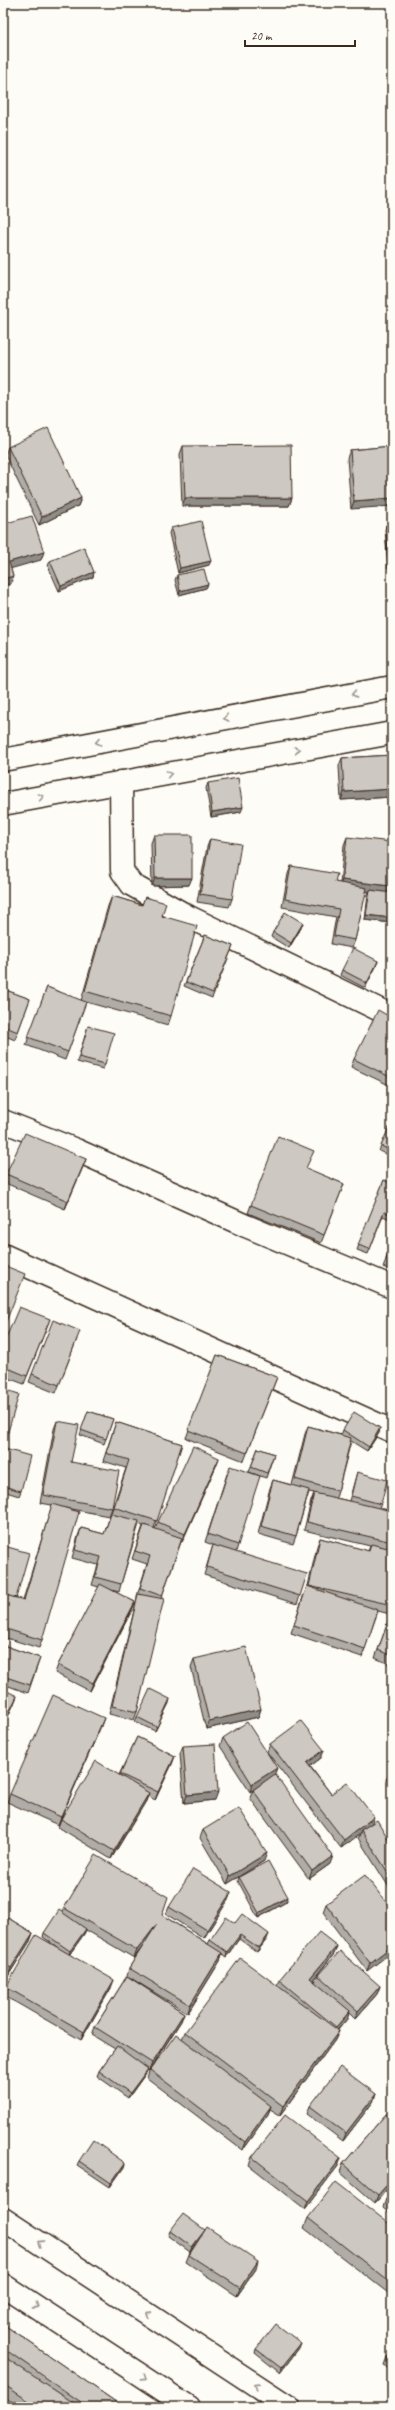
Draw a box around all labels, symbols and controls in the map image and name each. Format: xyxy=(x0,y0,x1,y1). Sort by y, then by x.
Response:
scale bar xyxy=(245,22,355,48)
text: 20 m xyxy=(251,28,273,44)
one-way arrow xyxy=(351,689,357,698)
one-way arrow xyxy=(223,713,229,722)
one-way arrow xyxy=(95,737,101,746)
one-way arrow xyxy=(294,747,300,755)
one-way arrow xyxy=(166,770,172,778)
one-way arrow xyxy=(38,793,44,802)
one-way arrow xyxy=(37,2241,44,2248)
one-way arrow xyxy=(31,2301,38,2308)
one-way arrow xyxy=(145,2311,152,2319)
one-way arrow xyxy=(140,2373,147,2381)
one-way arrow xyxy=(254,2383,261,2390)

